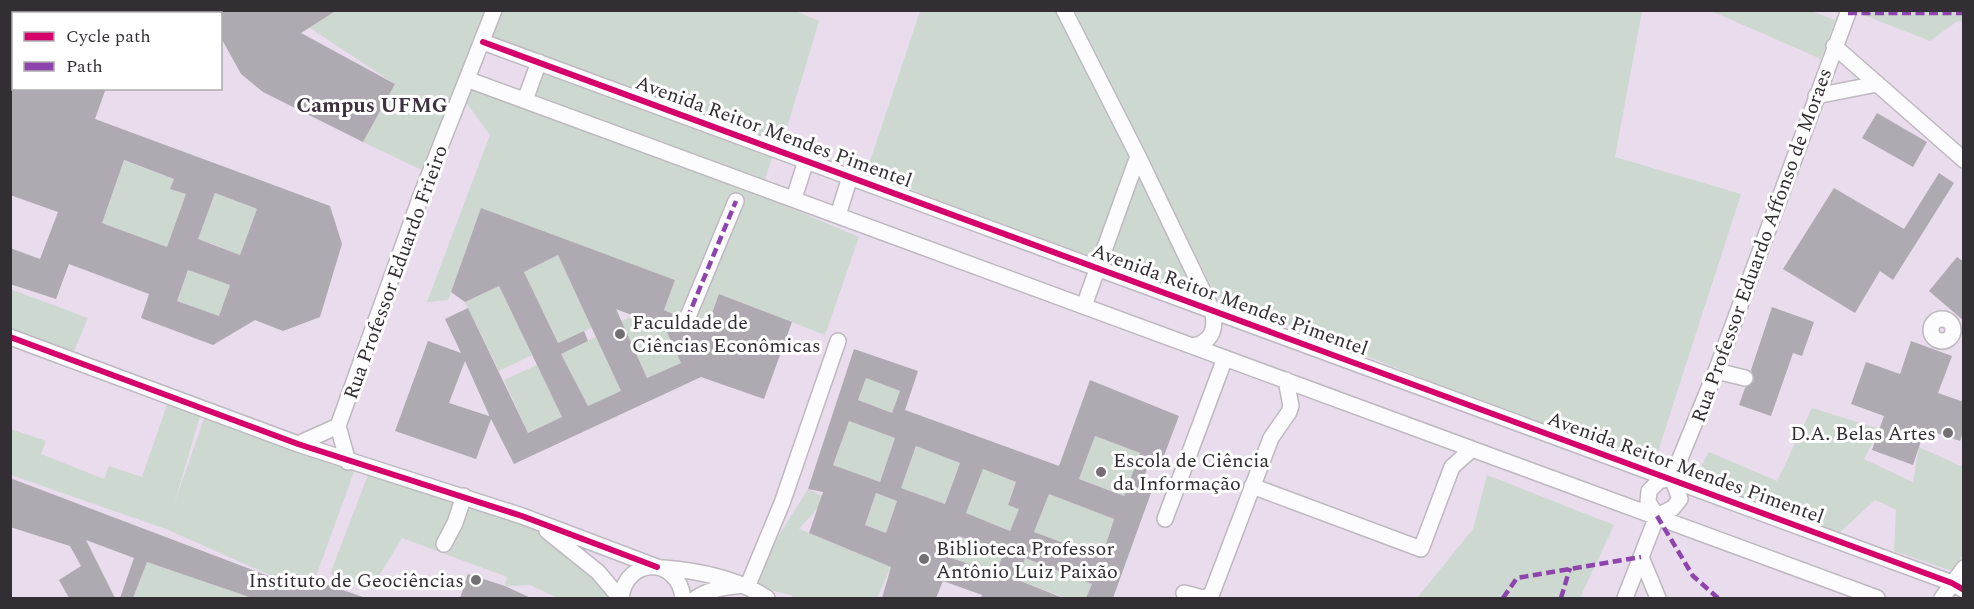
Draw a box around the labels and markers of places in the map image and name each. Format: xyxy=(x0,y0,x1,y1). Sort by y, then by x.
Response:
place label: Faculdade de Ciências Econômicas xyxy=(632,308,821,361)
marker: Faculdade de Ciências Econômicas xyxy=(613,327,627,341)
place label: D.A. Belas Artes xyxy=(1791,419,1936,449)
marker: D.A. Belas Artes xyxy=(1941,426,1955,440)
place label: Escola de Ciência da Informação xyxy=(1113,446,1270,499)
marker: Escola de Ciência da Informação xyxy=(1094,465,1108,479)
place label: Biblioteca Professor Antônio Luiz Paixão xyxy=(936,534,1118,587)
marker: Biblioteca Professor Antônio Luiz Paixão xyxy=(917,552,931,566)
place label: Instituto de Geociências xyxy=(248,566,464,596)
marker: Instituto de Geociências xyxy=(469,573,483,587)

